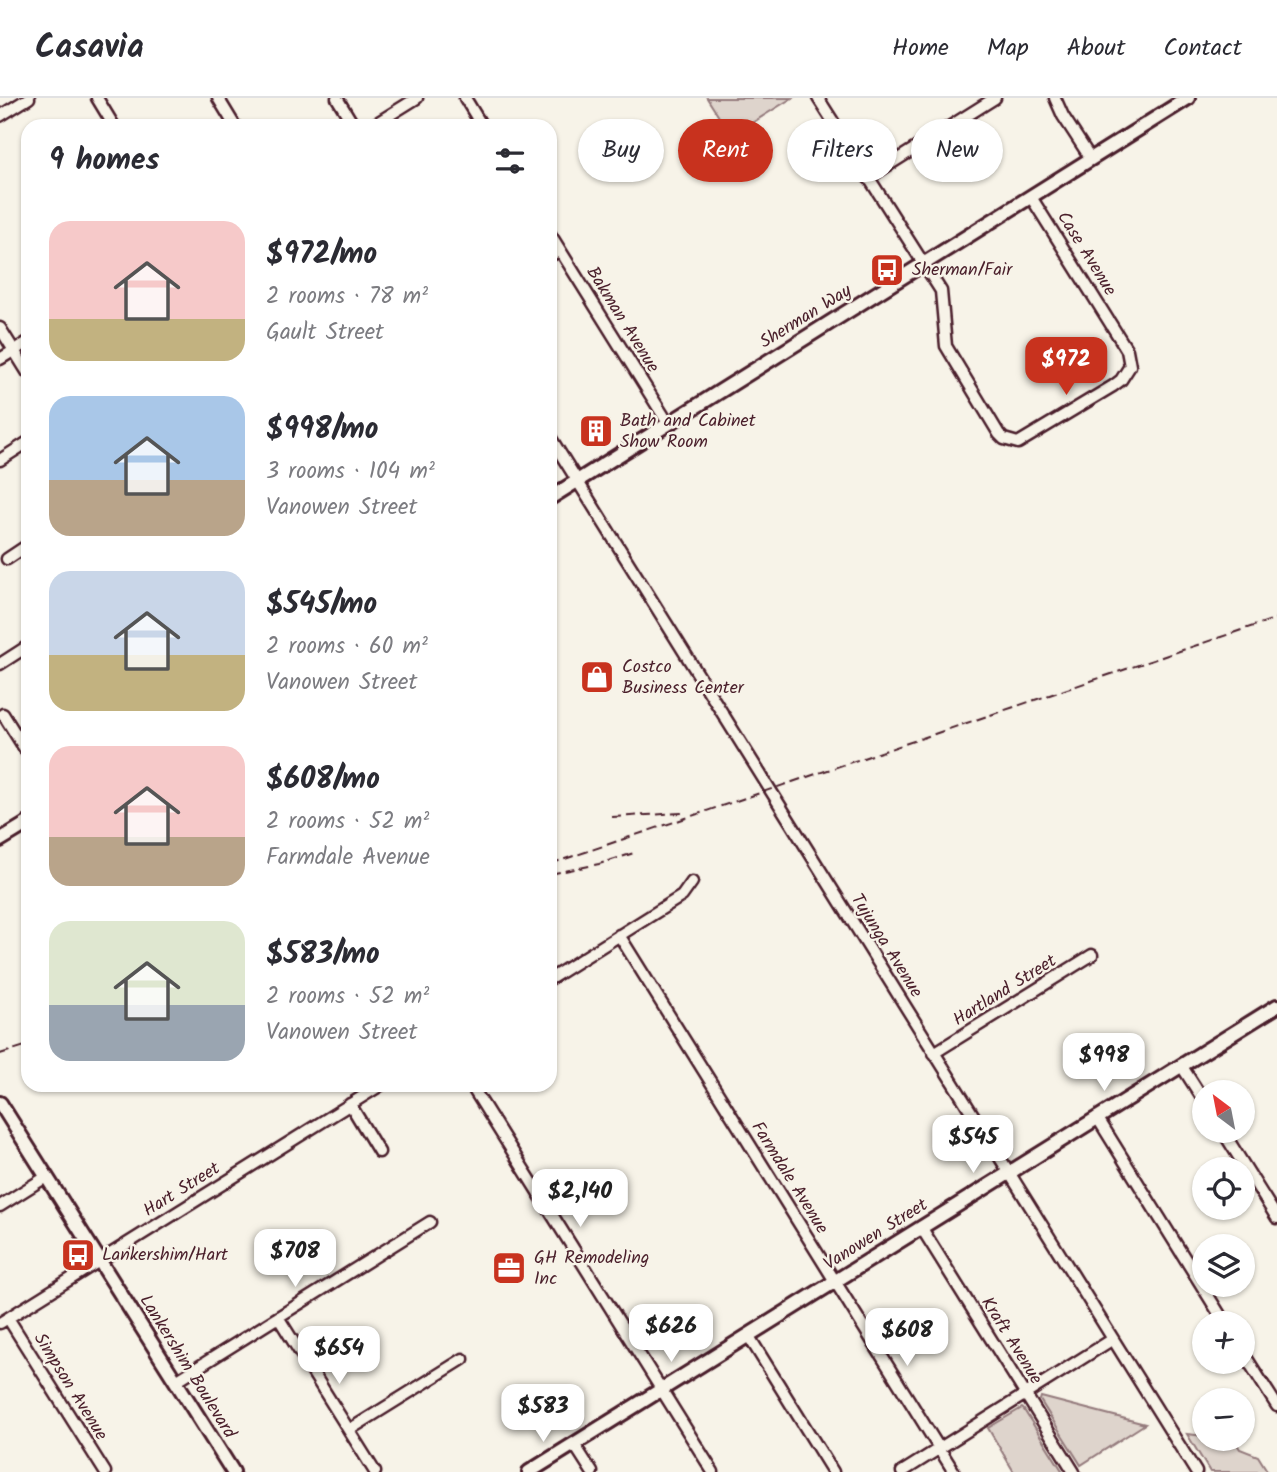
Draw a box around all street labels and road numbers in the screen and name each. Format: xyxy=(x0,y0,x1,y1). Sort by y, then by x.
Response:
street label: Case Avenue xyxy=(1048,206,1124,302)
street label: Bakman Avenue xyxy=(578,261,666,379)
street label: Sherman Way xyxy=(754,277,858,357)
street label: Tujunga Avenue xyxy=(842,888,930,1004)
street label: Hartland Street xyxy=(947,947,1063,1034)
street label: Farmdale Avenue xyxy=(743,1116,835,1240)
street label: Hart Street xyxy=(138,1154,227,1225)
street label: Vanowen Street xyxy=(818,1191,935,1279)
street label: Lankershim Boulevard xyxy=(131,1289,244,1446)
street label: Kraft Avenue xyxy=(972,1291,1050,1391)
street label: Simpson Avenue xyxy=(25,1327,115,1447)

